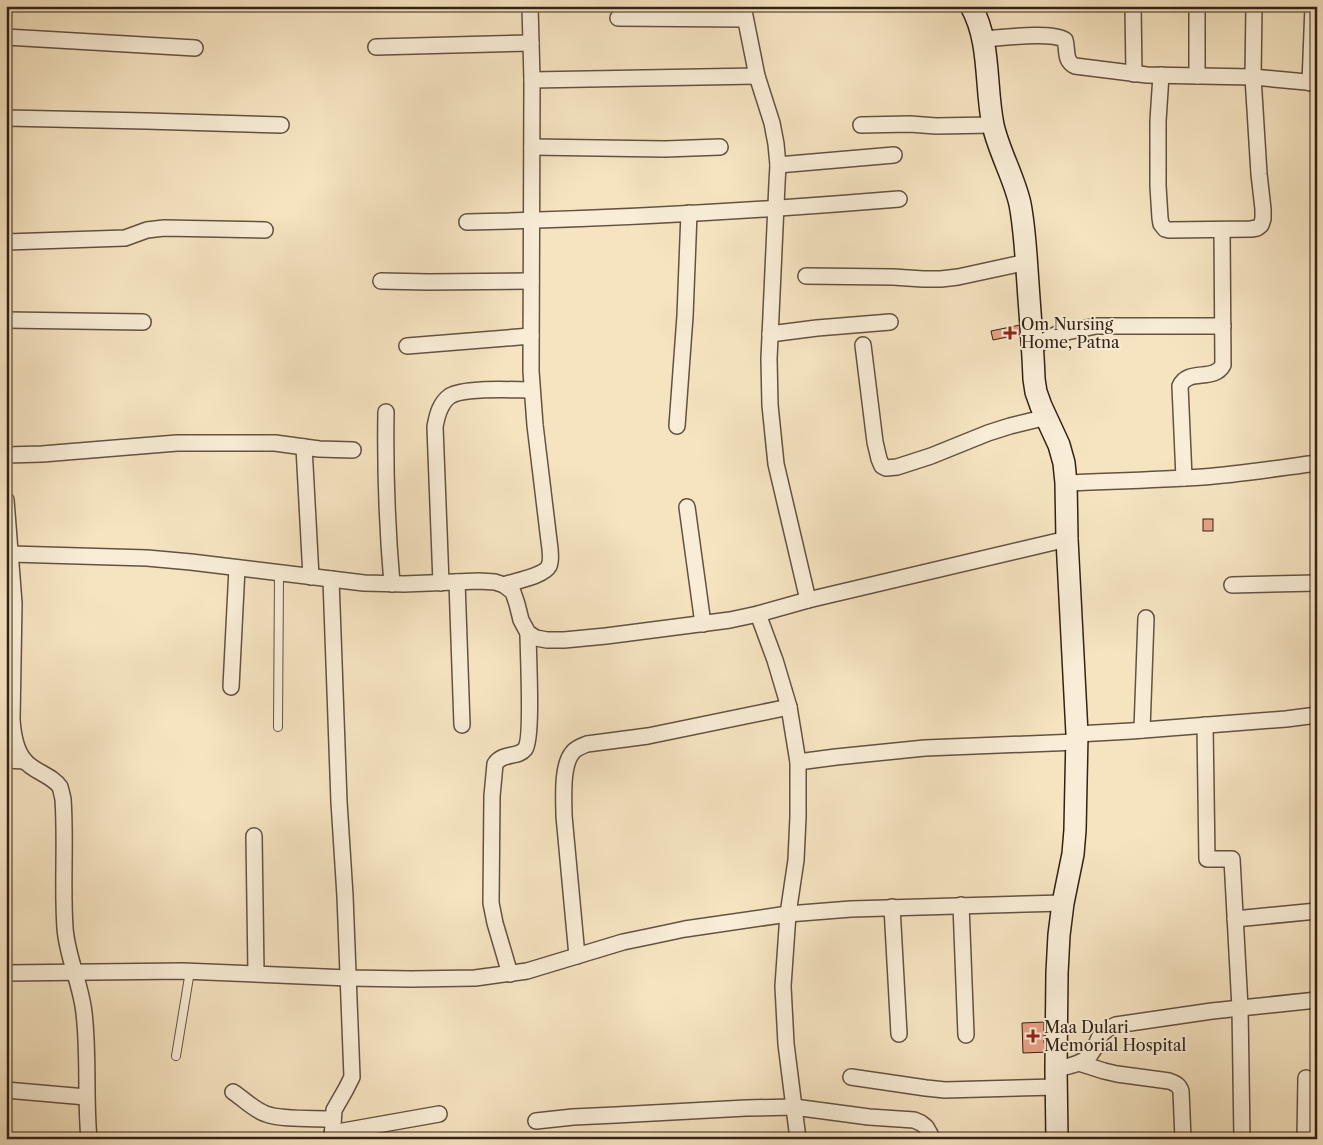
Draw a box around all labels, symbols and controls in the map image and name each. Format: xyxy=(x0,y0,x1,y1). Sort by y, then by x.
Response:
place label: Om Nursing Home, Patna xyxy=(1021,314,1120,352)
marker: Om Nursing Home, Patna xyxy=(1003,326,1017,340)
place label: Maa Dulari Memorial Hospital xyxy=(1044,1017,1186,1055)
marker: Maa Dulari Memorial Hospital xyxy=(1026,1029,1040,1043)

